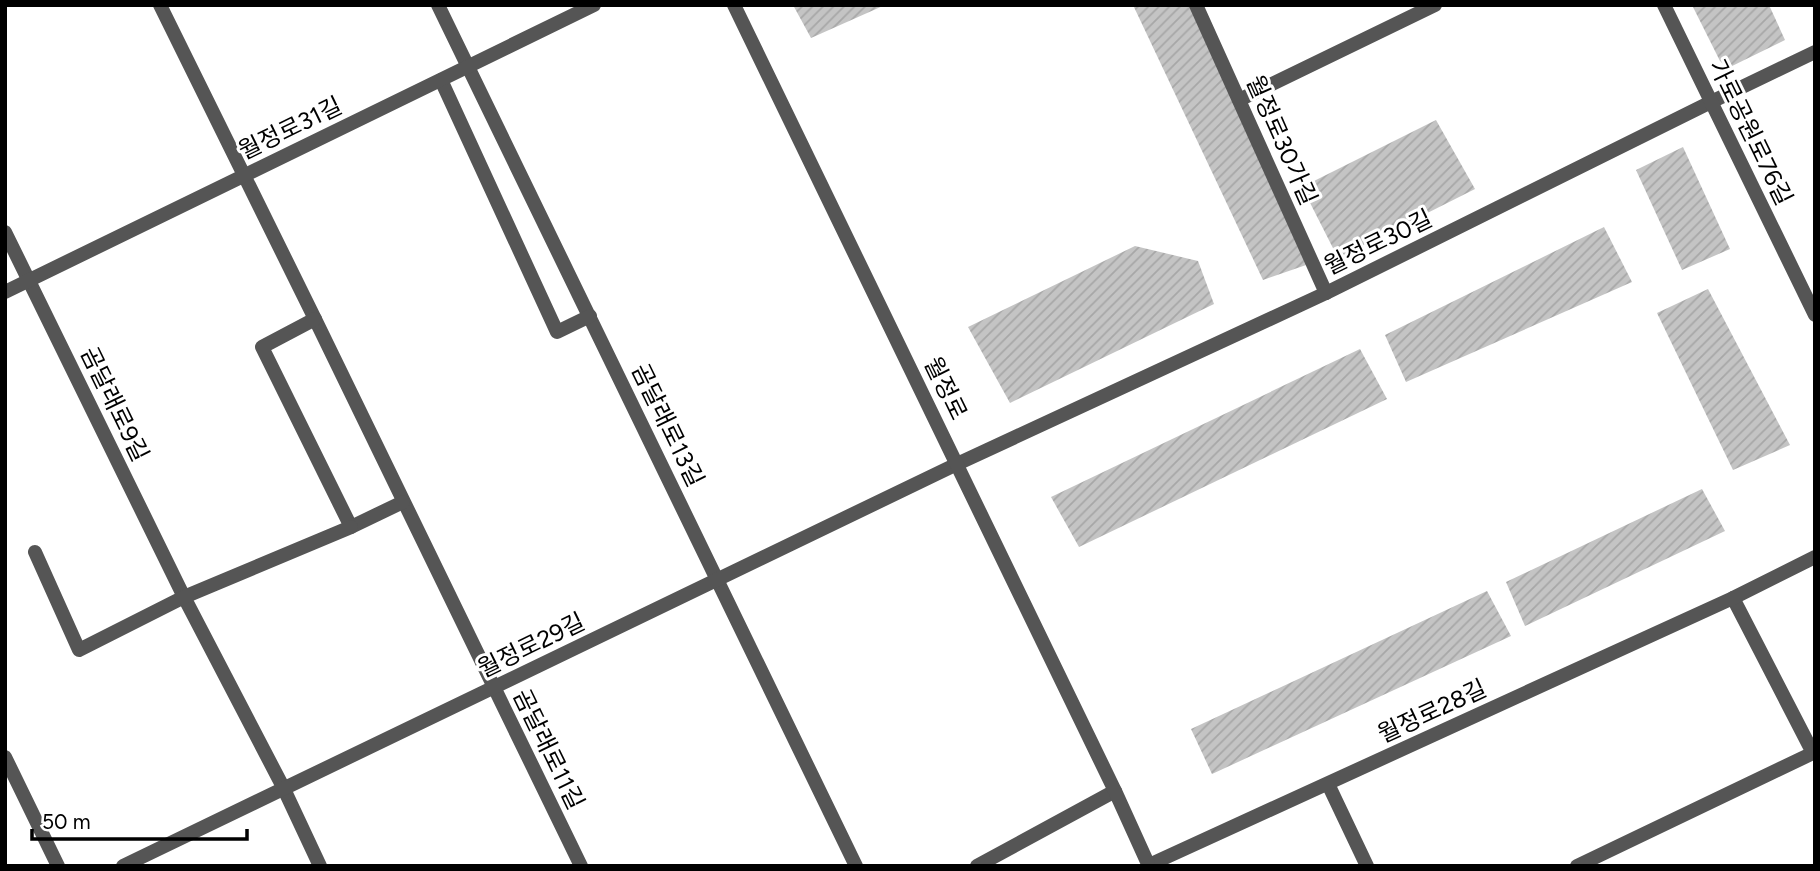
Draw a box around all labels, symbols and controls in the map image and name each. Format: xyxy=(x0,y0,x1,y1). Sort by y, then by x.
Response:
street label: 가로공원로76길 xyxy=(1703,54,1799,210)
street label: 월정로30가길 xyxy=(1241,71,1323,209)
street label: 월정로31길 xyxy=(234,91,346,165)
street label: 월정로30길 xyxy=(1319,203,1437,281)
street label: 곰달래로9길 xyxy=(75,342,155,466)
street label: 월정로 xyxy=(918,352,974,424)
street label: 곰달래로13길 xyxy=(626,359,710,491)
street label: 월정로29길 xyxy=(473,607,589,683)
street label: 월정로28길 xyxy=(1373,673,1491,749)
street label: 곰달래로11길 xyxy=(507,684,591,814)
scale bar xyxy=(32,798,247,842)
text: 50 m xyxy=(42,809,91,834)

